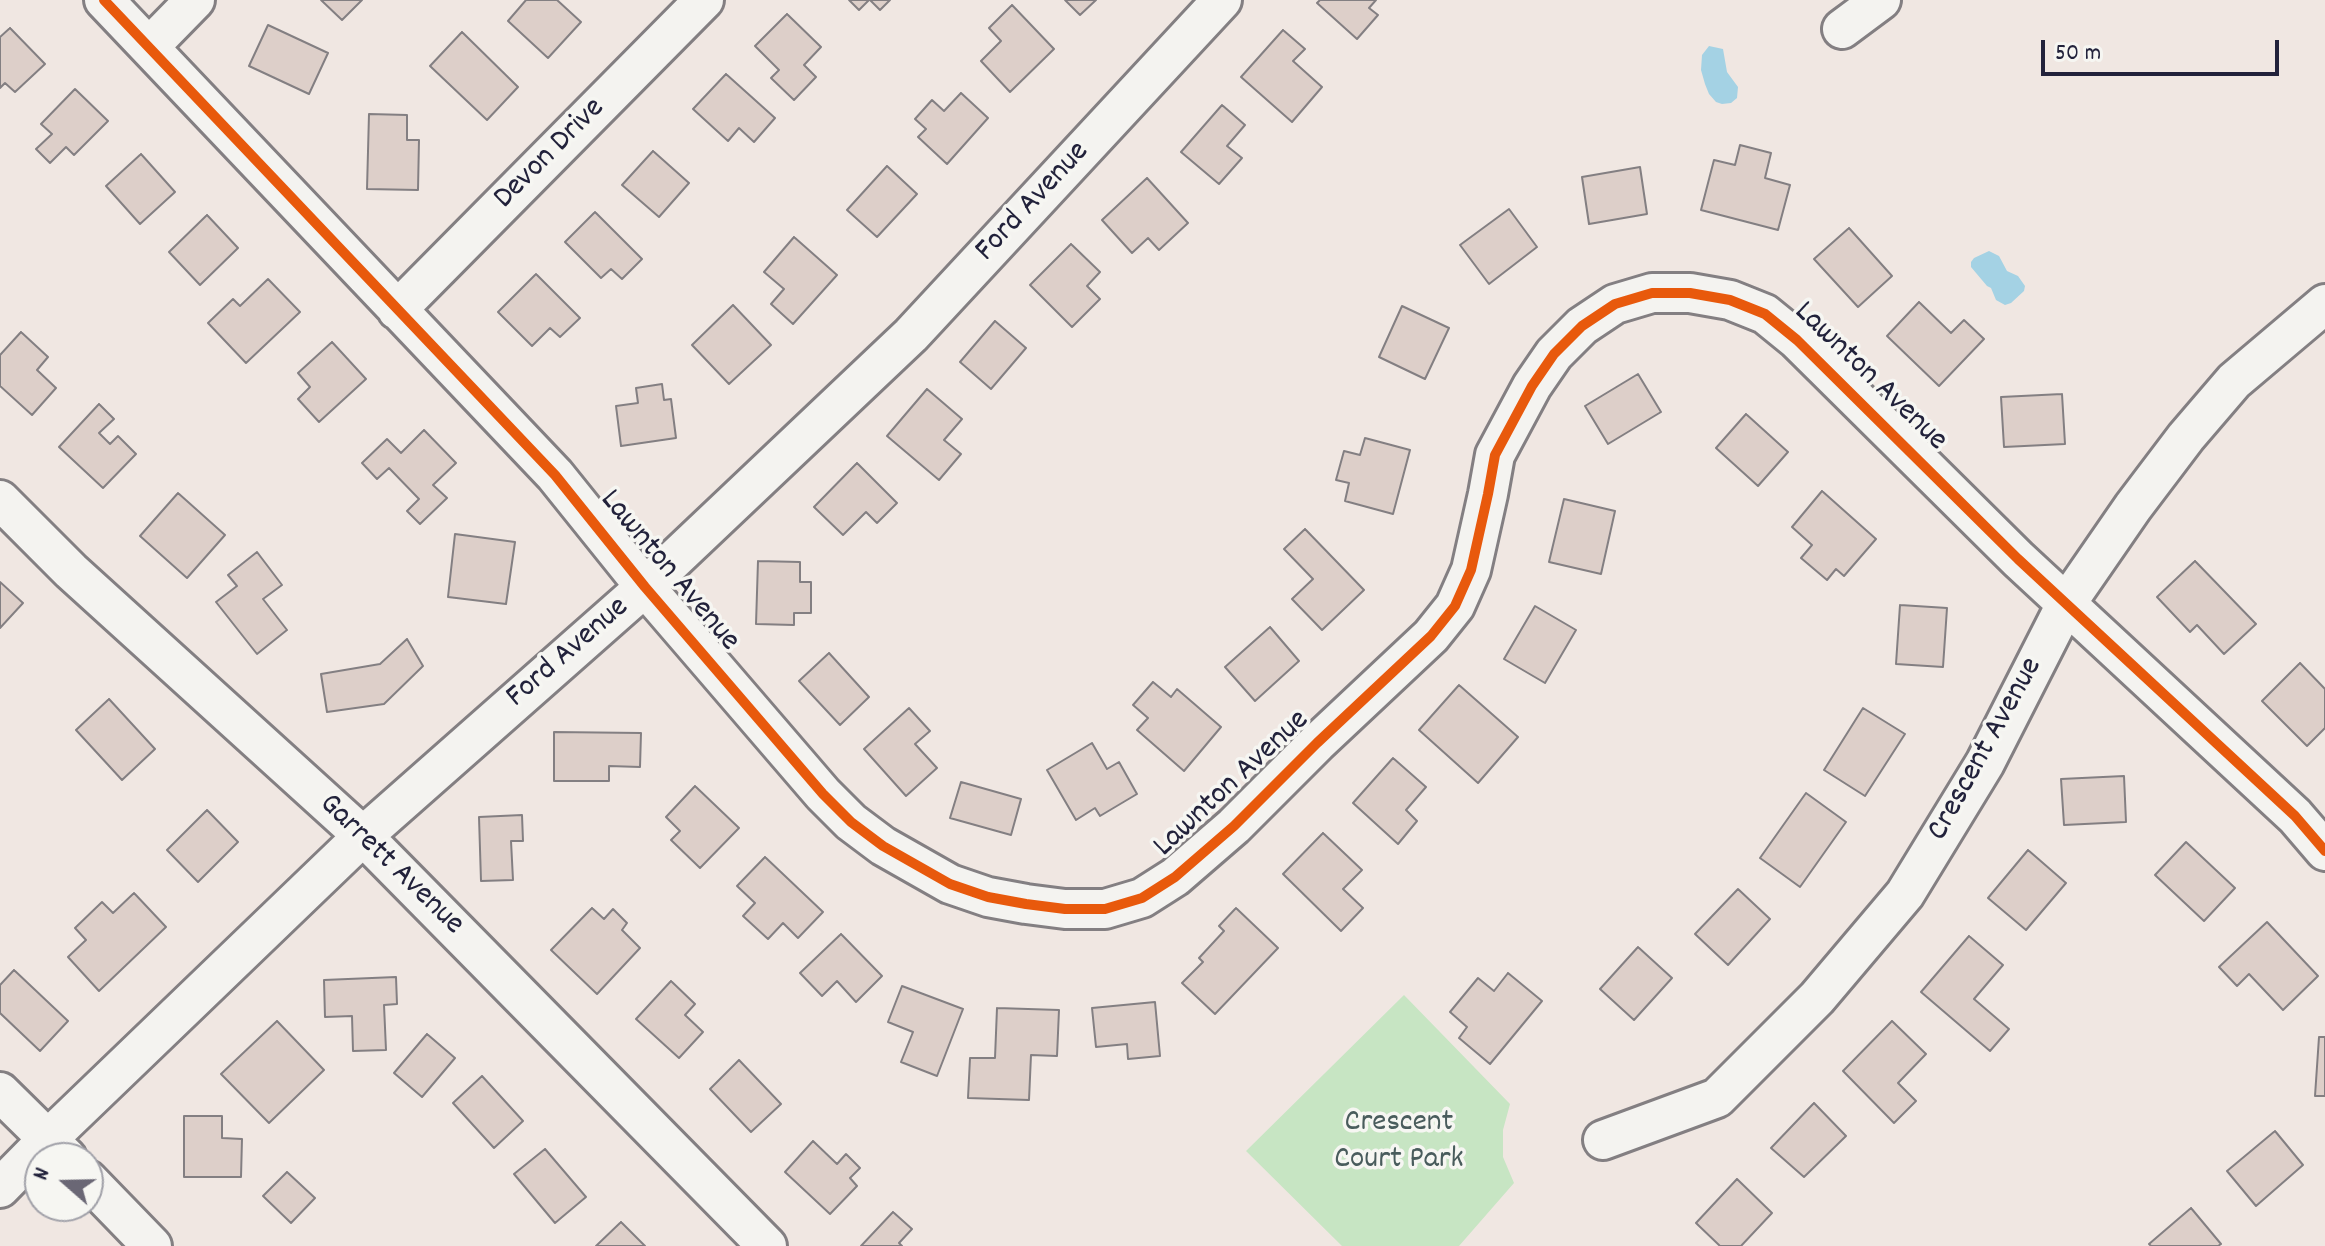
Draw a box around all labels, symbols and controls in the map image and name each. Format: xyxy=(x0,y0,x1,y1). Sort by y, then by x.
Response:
scale bar xyxy=(2045,24,2283,74)
text: 50 m xyxy=(2055,37,2101,71)
street label: Devon Drive xyxy=(487,91,615,219)
street label: Ford Avenue xyxy=(969,135,1099,271)
street label: Lawnton Avenue xyxy=(1784,295,1954,461)
street label: Lawnton Avenue xyxy=(589,483,747,661)
street label: Ford Avenue xyxy=(500,590,638,718)
street label: Crescent Avenue xyxy=(1921,652,2053,848)
street label: Lawnton Avenue xyxy=(1147,703,1319,867)
street label: Garrett Avenue xyxy=(309,787,471,945)
park label: Crescent Court Park xyxy=(1334,1106,1464,1181)
north arrow xyxy=(24,1142,104,1222)
text: N xyxy=(26,1164,59,1185)

